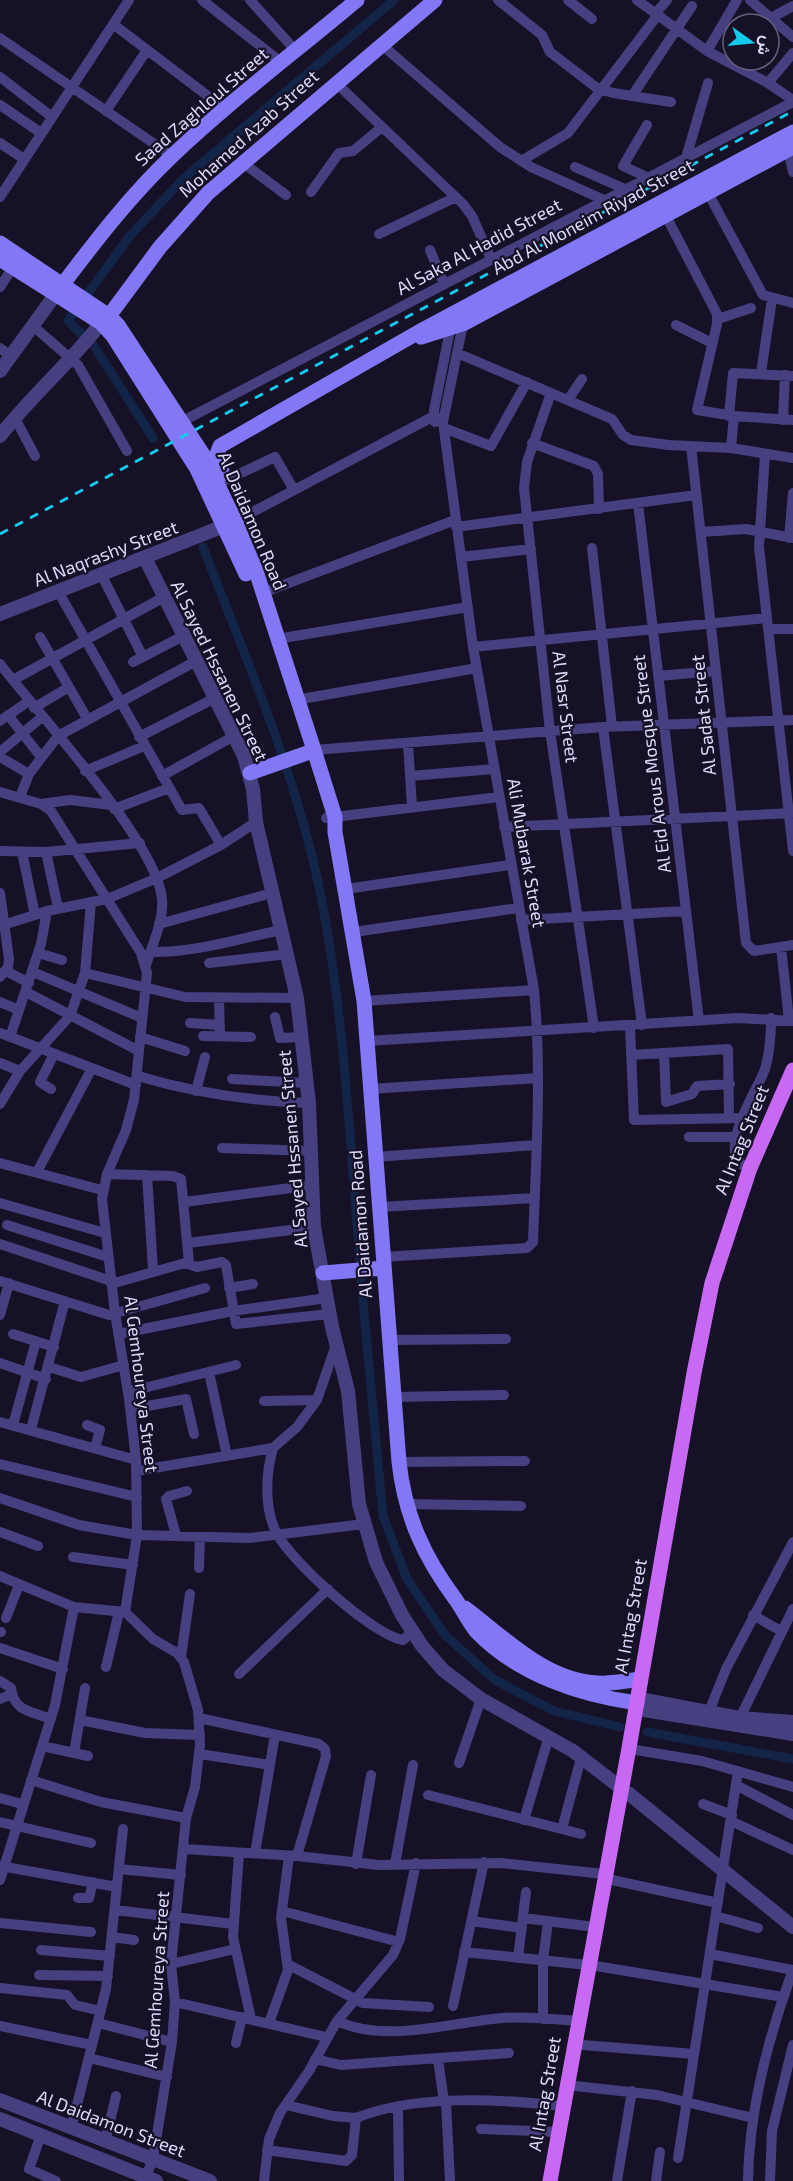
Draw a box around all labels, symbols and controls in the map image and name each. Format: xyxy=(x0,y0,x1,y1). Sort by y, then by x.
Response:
north arrow xyxy=(721,12,781,72)
text: ش xyxy=(753,34,778,58)
street label: Saad Zaghloul Street xyxy=(130,42,273,170)
street label: Mohamed Azab Street xyxy=(174,65,323,202)
street label: Abd Al Moneim Riyad Street xyxy=(488,154,697,279)
street label: Al Saka Al Hadid Street xyxy=(392,193,565,299)
street label: Al Daidamon Road xyxy=(214,448,292,593)
street label: Al Naqrashy Street xyxy=(30,515,181,591)
street label: Al Sayed Hssanen Street xyxy=(167,577,273,765)
street label: Al Nasr Street xyxy=(548,650,584,764)
street label: Al Eid Arous Mosque Street xyxy=(627,654,675,875)
street label: Al Sadat Street xyxy=(686,654,720,777)
street label: Ali Mubarak Street xyxy=(503,776,551,929)
street label: Al Sayed Hssanen Street xyxy=(272,1049,312,1249)
street label: Al Intag Street xyxy=(709,1082,773,1198)
street label: Al Daidamon Road xyxy=(344,1149,376,1299)
street label: Al Gemhoureya Street xyxy=(120,1294,164,1474)
street label: Al Intag Street xyxy=(609,1557,651,1675)
street label: Al Gemhoureya Street xyxy=(139,1890,173,2069)
street label: Al Intag Street xyxy=(523,2035,565,2153)
street label: Al Daidamon Street xyxy=(34,2085,189,2162)

